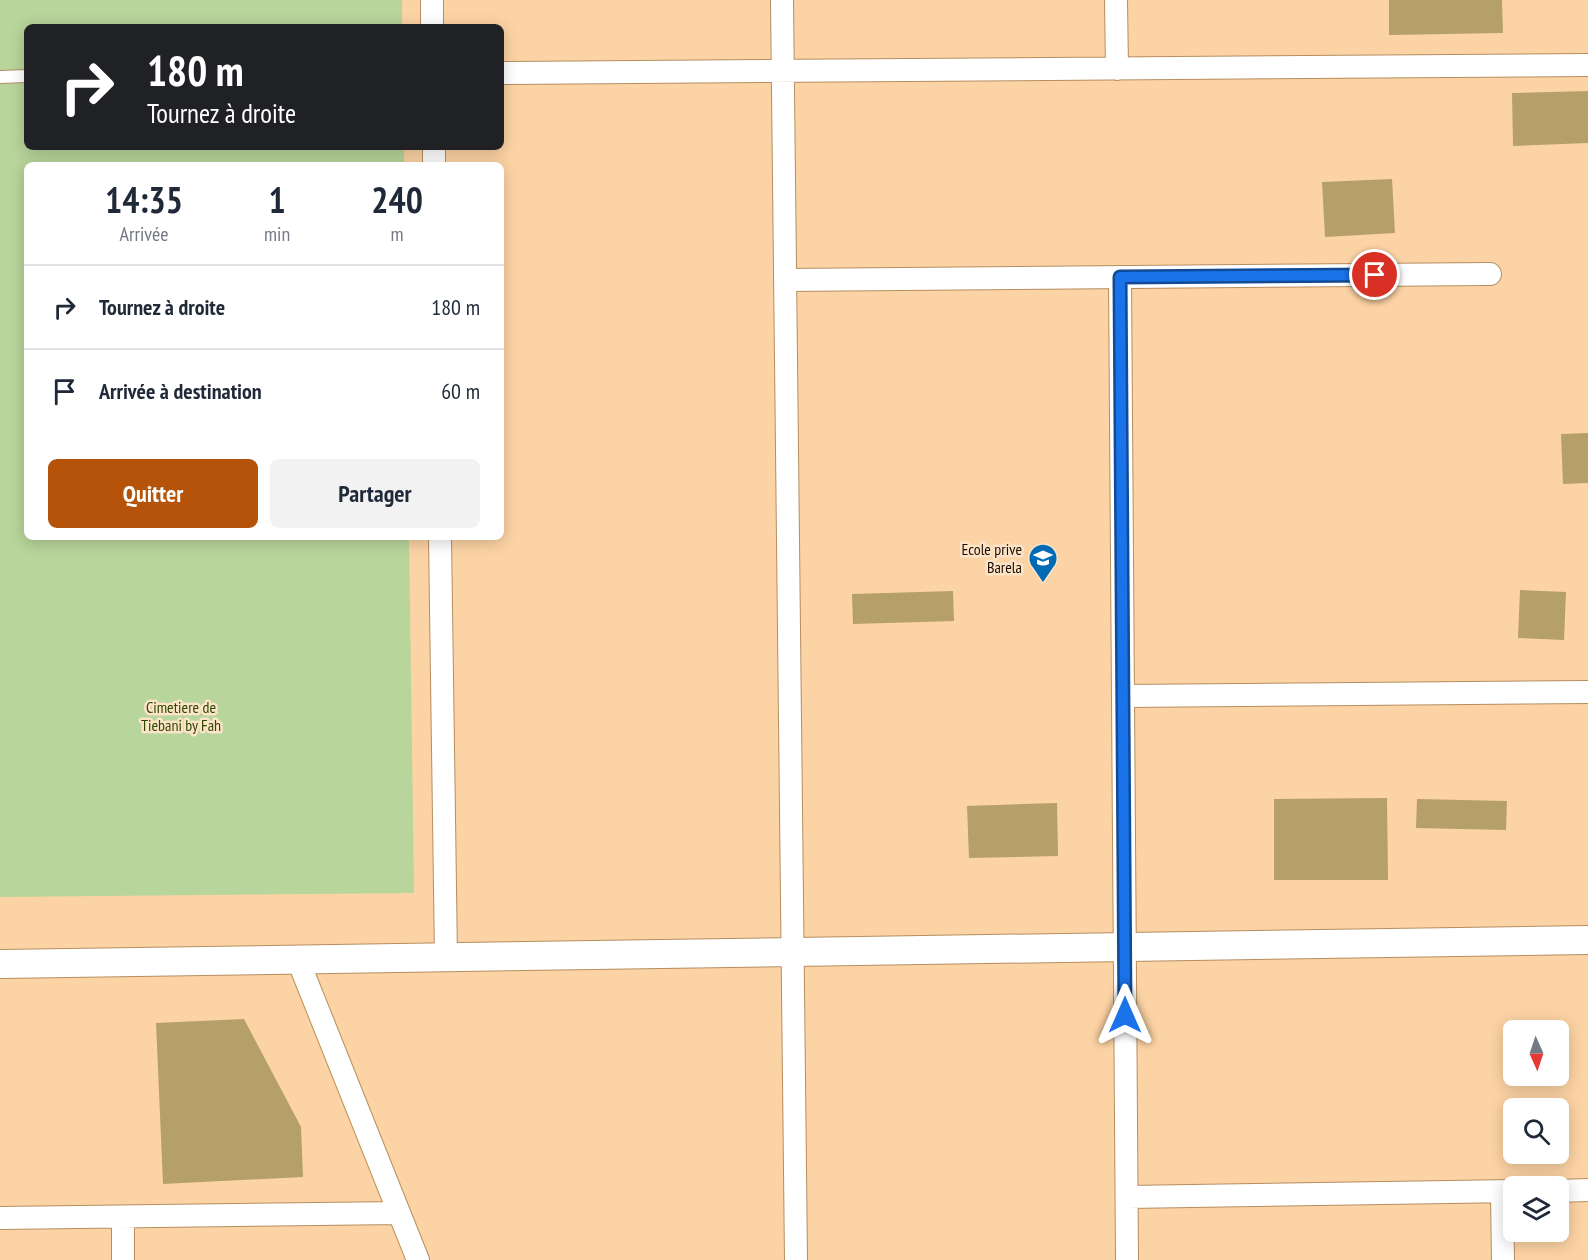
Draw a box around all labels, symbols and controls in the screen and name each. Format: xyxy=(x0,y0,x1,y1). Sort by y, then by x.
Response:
text: 180 m xyxy=(147,43,244,98)
icon: right xyxy=(48,48,126,126)
text: Tournez à droite xyxy=(147,96,296,130)
text: 14:35 xyxy=(105,176,183,223)
text: 1 xyxy=(268,176,286,223)
text: 240 xyxy=(371,176,423,223)
text: Arrivée xyxy=(120,221,168,247)
text: min xyxy=(264,221,290,247)
text: m xyxy=(391,221,404,247)
pin xyxy=(1349,249,1400,300)
icon: arrive xyxy=(1358,258,1391,291)
icon: right xyxy=(48,291,81,324)
text: Tournez à droite xyxy=(99,293,225,321)
text: 180 m xyxy=(431,293,480,321)
icon: arrive xyxy=(48,375,81,408)
text: Arrivée à destination xyxy=(99,377,262,405)
text: 60 m xyxy=(441,377,480,405)
button: Quitter xyxy=(48,459,258,528)
button: Partager xyxy=(270,459,480,528)
place label: Ecole prive Barela xyxy=(961,539,1022,577)
school or university icon: Ecole prive Barela xyxy=(1027,542,1059,584)
park label: Cimetiere de Tiebani by Fah xyxy=(141,697,221,735)
position arrow xyxy=(1093,983,1157,1047)
north arrow xyxy=(1503,1020,1569,1086)
map controls xyxy=(1503,1020,1569,1242)
button: search xyxy=(1503,1098,1569,1164)
button: layers xyxy=(1503,1176,1569,1242)

